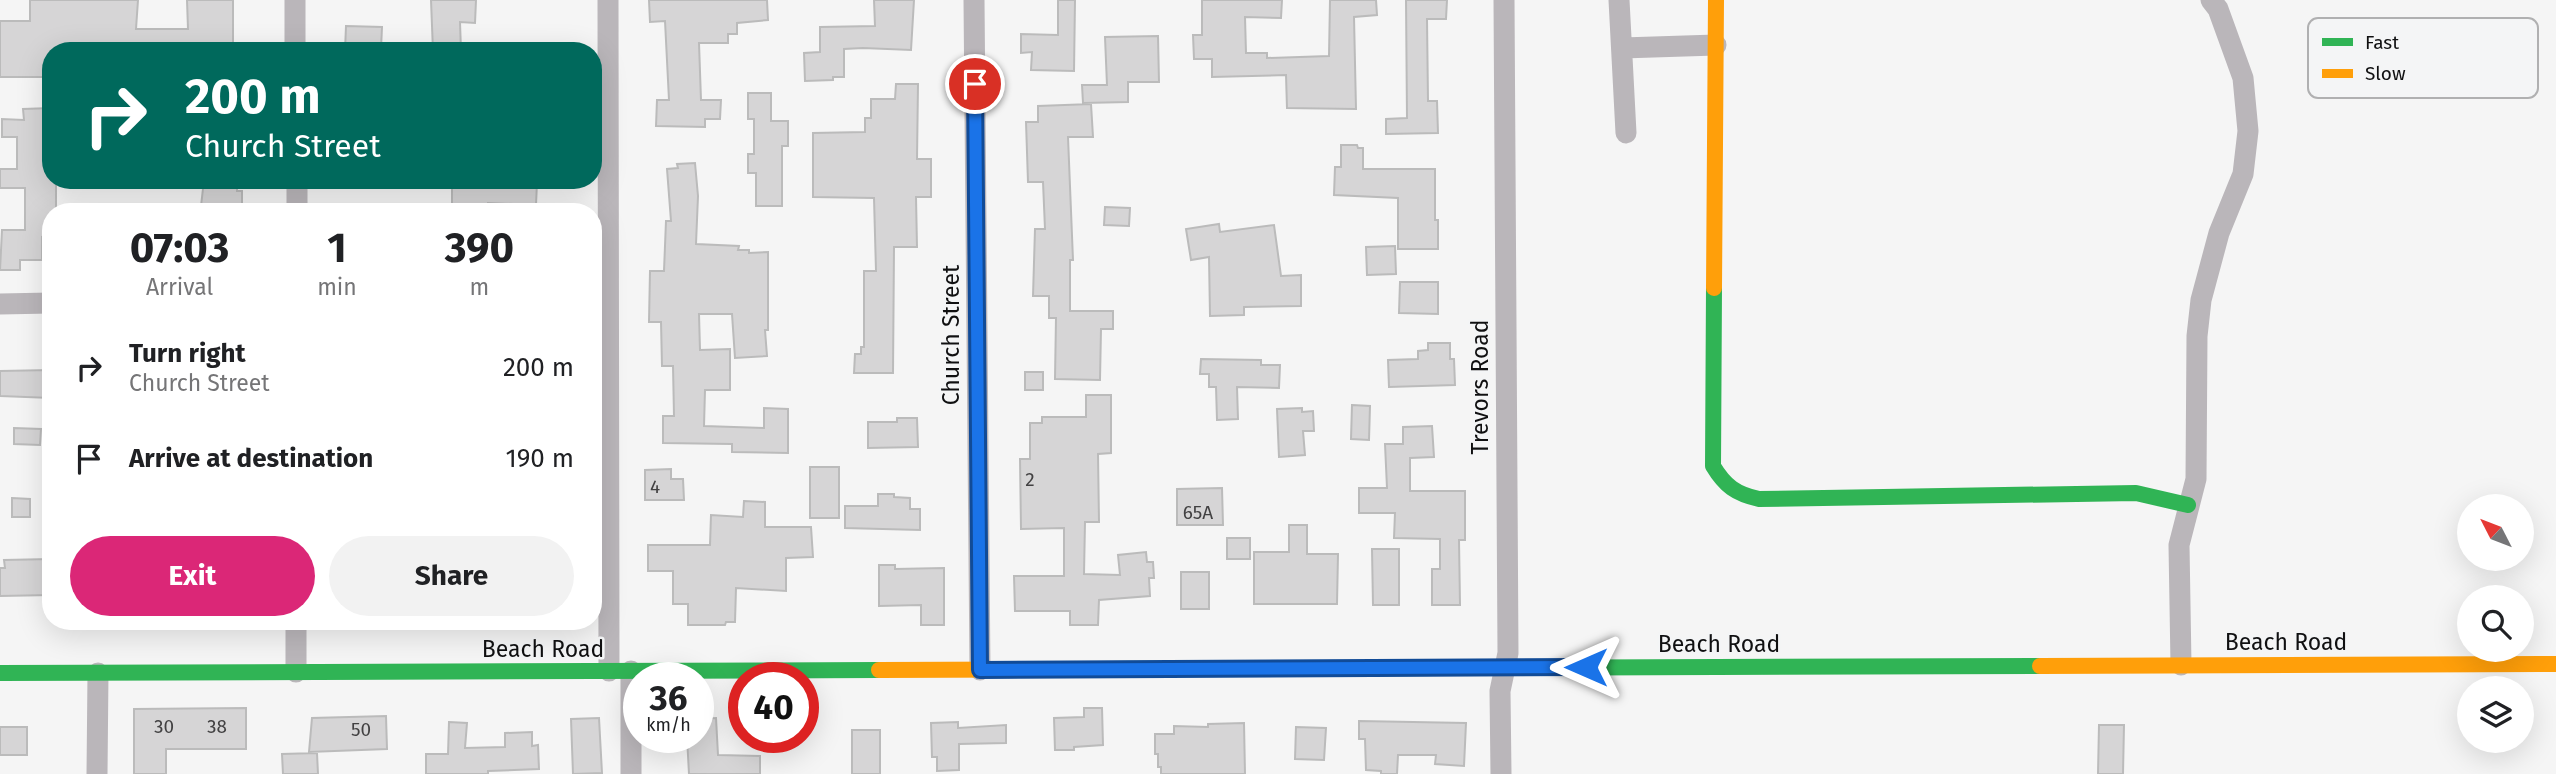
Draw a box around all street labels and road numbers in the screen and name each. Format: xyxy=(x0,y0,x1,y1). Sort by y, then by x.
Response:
street label: Church Street xyxy=(937,264,965,405)
street label: Trevors Road xyxy=(1466,320,1494,454)
street label: Beach Road xyxy=(2225,628,2347,656)
street label: Beach Road xyxy=(1658,630,1780,658)
street label: Beach Road xyxy=(482,635,604,663)

